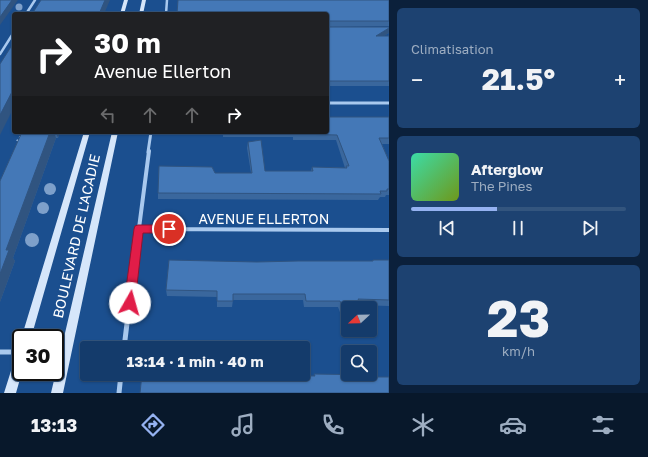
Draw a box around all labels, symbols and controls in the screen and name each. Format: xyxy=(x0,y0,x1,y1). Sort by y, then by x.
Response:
text: 30 m xyxy=(94,26,161,59)
icon: right xyxy=(28,28,80,80)
text: Climatisation xyxy=(411,41,493,57)
text: Avenue Ellerton xyxy=(94,60,231,82)
text: 21.5° xyxy=(482,61,555,97)
text: − xyxy=(411,66,423,93)
text: + xyxy=(614,66,626,93)
icon: left xyxy=(97,104,119,126)
icon: ahead xyxy=(139,104,161,126)
icon: ahead xyxy=(181,104,203,126)
icon: right xyxy=(223,104,245,126)
street label: BOULEVARD DE L'ACADIE xyxy=(49,152,103,320)
text: Afterglow xyxy=(471,160,543,178)
text: The Pines xyxy=(471,178,532,194)
street label: AVENUE ELLERTON xyxy=(199,210,329,227)
pin xyxy=(152,212,186,246)
icon: previous xyxy=(436,217,458,239)
icon: pause xyxy=(507,217,529,239)
icon: next xyxy=(579,217,601,239)
icon: arrive xyxy=(158,218,180,240)
position arrow xyxy=(109,282,151,324)
text: 23 xyxy=(487,286,550,348)
north arrow xyxy=(341,301,377,337)
map controls xyxy=(341,301,377,381)
speed limit sign: 30 xyxy=(12,329,64,381)
text: km/h xyxy=(502,343,535,359)
button: search xyxy=(341,345,377,381)
text: 13:14 · 1 min · 40 m xyxy=(126,352,264,370)
icon: directions xyxy=(139,411,167,439)
icon: music xyxy=(229,411,257,439)
icon: phone xyxy=(319,411,347,439)
icon: climate xyxy=(409,411,437,439)
icon: car xyxy=(499,411,527,439)
icon: filters xyxy=(589,411,617,439)
text: 13:13 xyxy=(31,414,77,436)

